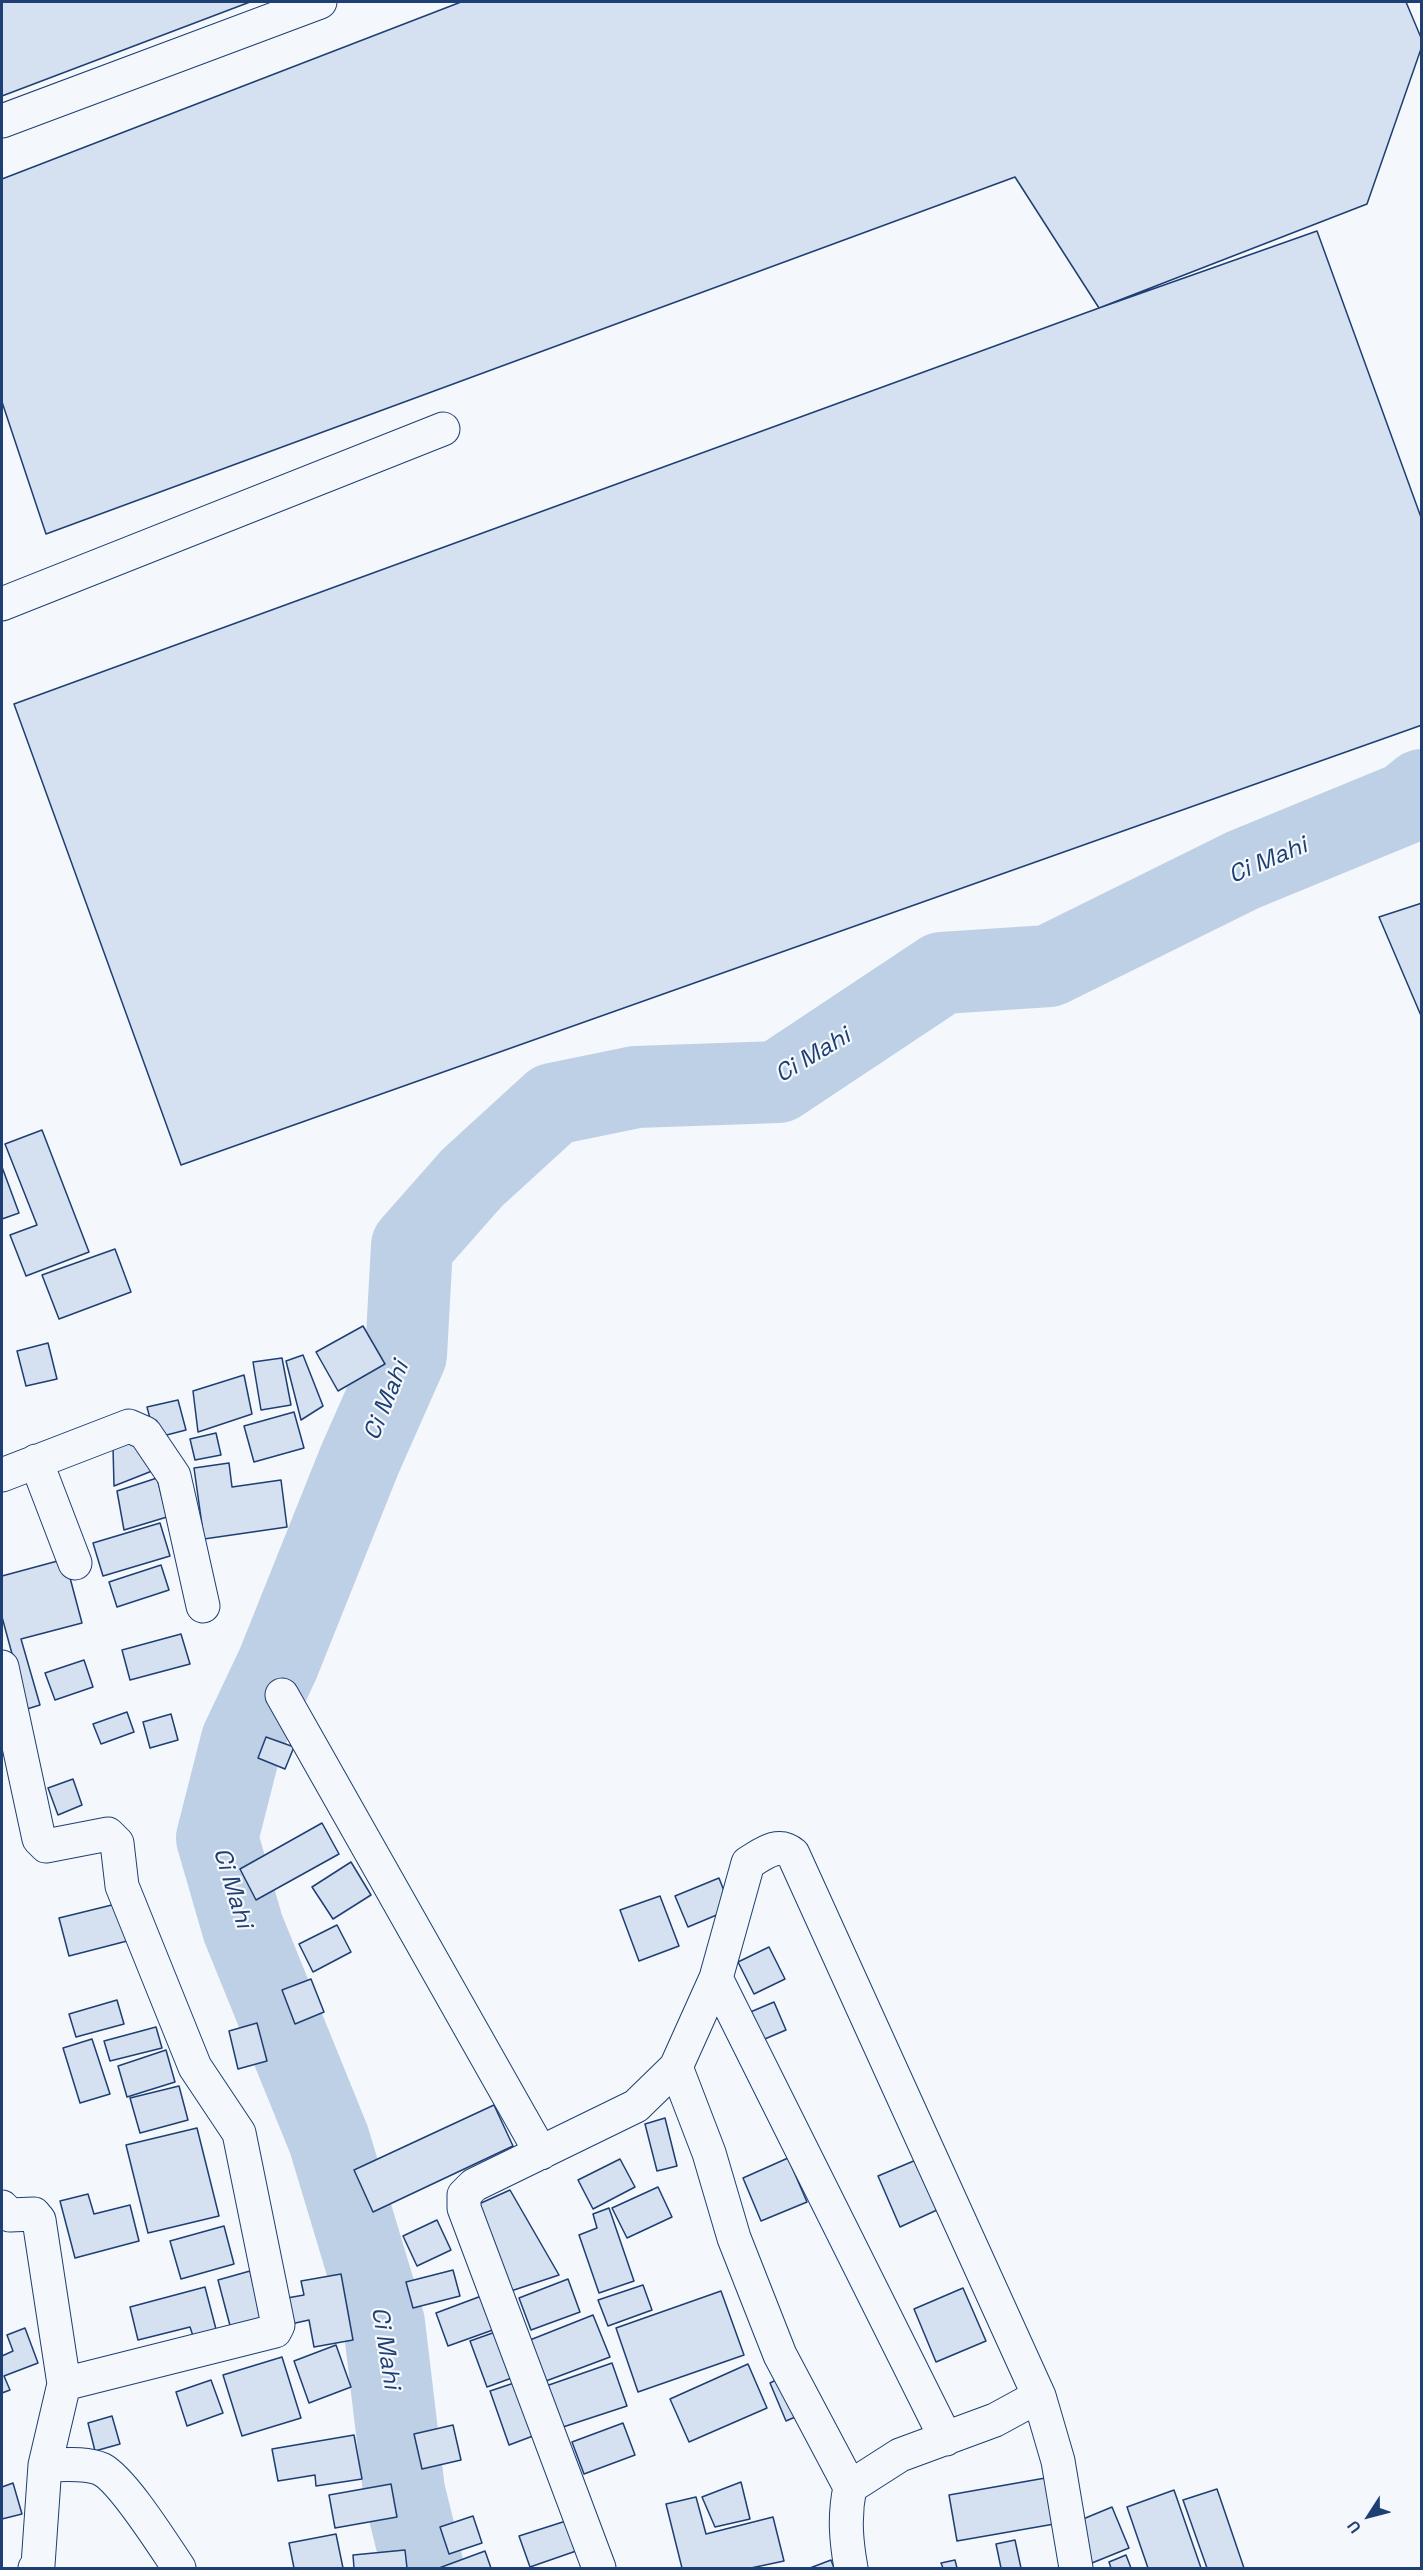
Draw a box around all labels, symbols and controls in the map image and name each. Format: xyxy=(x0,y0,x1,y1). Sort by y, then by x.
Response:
water label: Ci Mahi xyxy=(1224,832,1312,890)
water label: Ci Mahi xyxy=(770,1022,856,1090)
water label: Ci Mahi xyxy=(358,1357,416,1445)
water label: Ci Mahi xyxy=(206,1844,258,1932)
water label: Ci Mahi xyxy=(364,2305,406,2391)
north arrow xyxy=(1339,2486,1399,2546)
text: U xyxy=(1342,2516,1366,2537)

